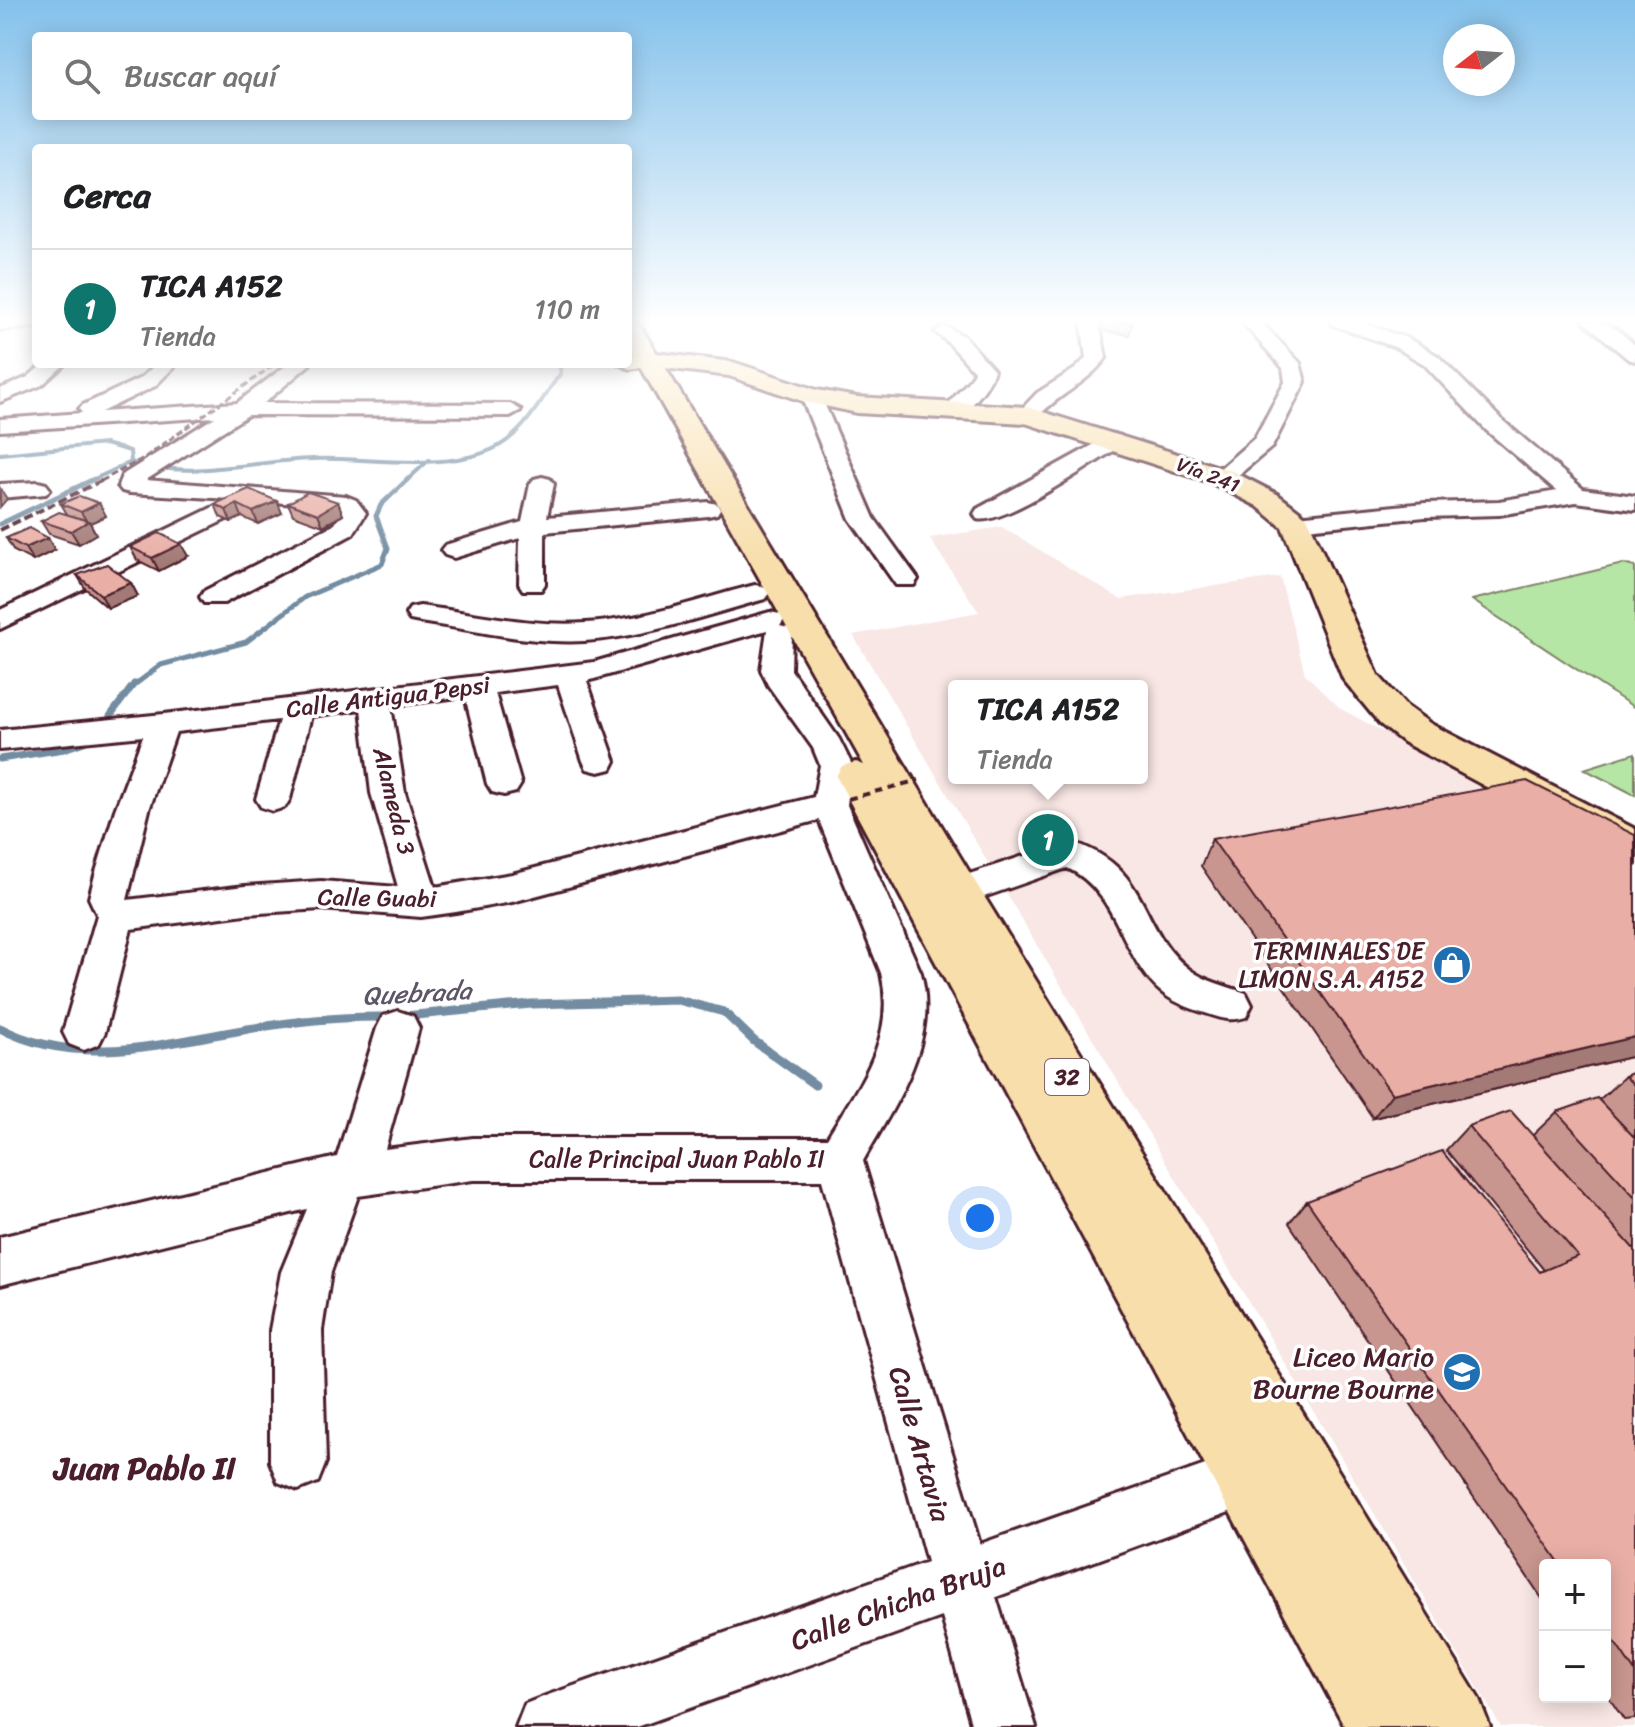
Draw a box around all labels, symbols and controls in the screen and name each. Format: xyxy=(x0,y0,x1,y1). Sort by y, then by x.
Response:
north arrow xyxy=(1443,24,1515,96)
search box xyxy=(32,32,632,120)
text: Buscar aquí xyxy=(124,49,277,103)
icon: search xyxy=(60,54,104,98)
text: Cerca xyxy=(64,166,151,226)
text: TICA A152 xyxy=(140,259,283,313)
text: 1 xyxy=(84,286,96,332)
text: 110 m xyxy=(535,286,600,332)
text: Tienda xyxy=(140,313,216,359)
street label: Vía 241 xyxy=(1171,447,1245,503)
street label: Calle Antigua Pepsi xyxy=(284,664,494,730)
popup xyxy=(948,680,1148,784)
text: TICA A152 xyxy=(977,682,1119,736)
text: Tienda xyxy=(977,736,1052,782)
street label: Alameda 3 xyxy=(360,742,428,859)
pin: 1 xyxy=(1022,810,1074,870)
street label: Calle Guabi xyxy=(317,876,438,920)
place label: TERMINALES DE LIMON S.A. A152 xyxy=(1238,930,1426,1000)
shop icon: TERMINALES DE LIMON S.A. A152 xyxy=(1431,944,1473,986)
water label: Quebrada xyxy=(361,967,475,1019)
road number: 32 xyxy=(1045,1059,1089,1095)
street label: Calle Principal Juan Pablo II xyxy=(529,1138,825,1180)
your location xyxy=(960,1198,1000,1238)
place label: Liceo Mario Bourne Bourne xyxy=(1253,1332,1434,1413)
school or university icon: Liceo Mario Bourne Bourne xyxy=(1441,1351,1483,1393)
street label: Calle Artavia xyxy=(874,1360,966,1529)
district label: Juan Pablo II xyxy=(52,1440,237,1497)
street label: Calle Chicha Bruja xyxy=(783,1541,1013,1665)
map controls xyxy=(1539,1559,1611,1703)
button: + xyxy=(1539,1559,1611,1631)
button: − xyxy=(1539,1631,1611,1703)

